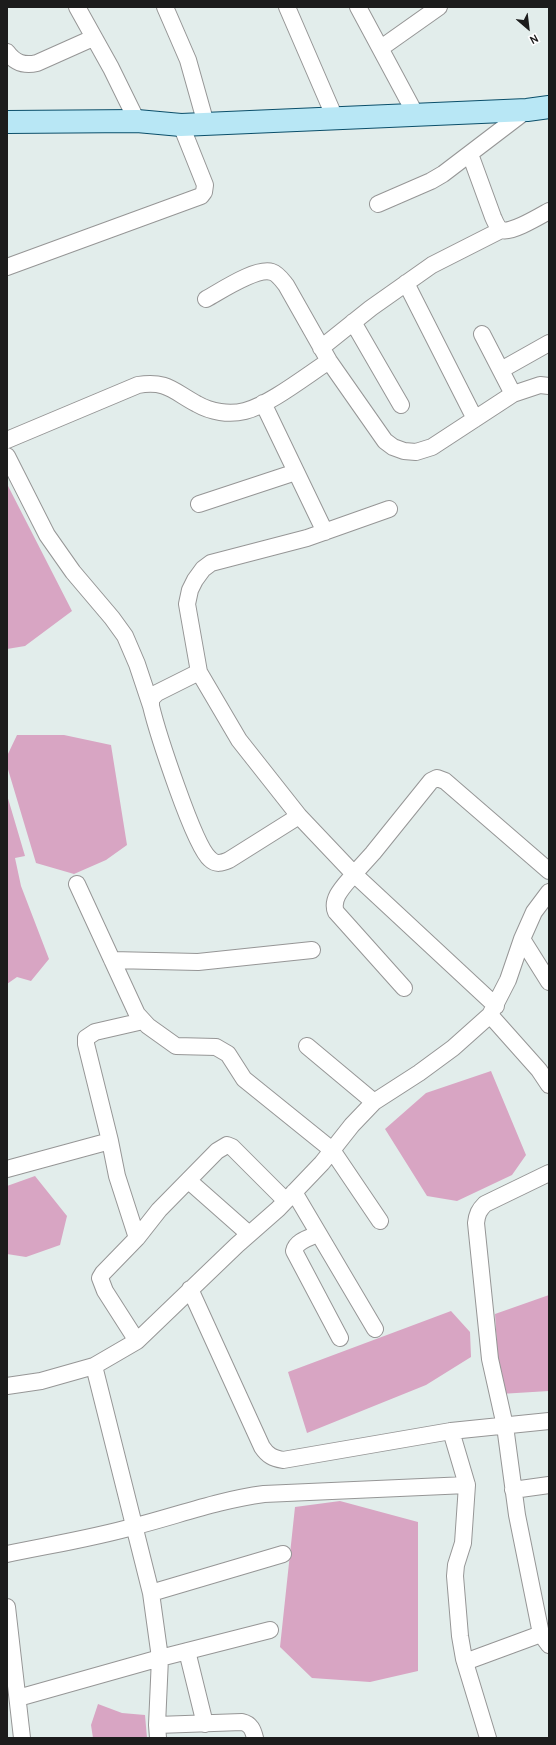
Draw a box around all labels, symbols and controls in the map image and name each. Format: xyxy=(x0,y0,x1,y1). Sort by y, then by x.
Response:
north arrow xyxy=(508,8,548,48)
text: N xyxy=(527,31,540,47)

